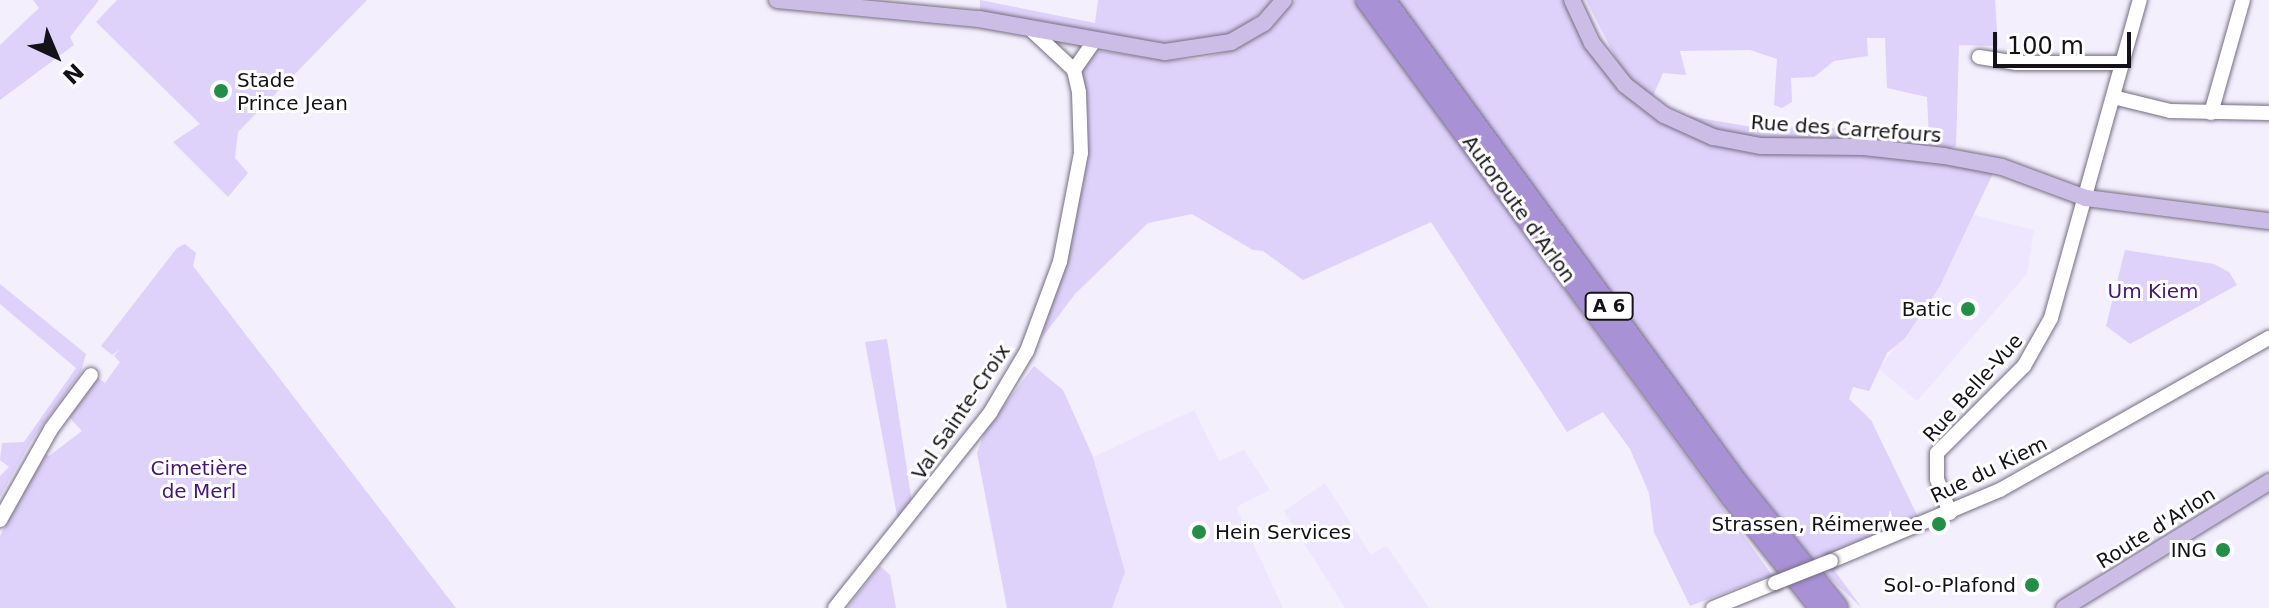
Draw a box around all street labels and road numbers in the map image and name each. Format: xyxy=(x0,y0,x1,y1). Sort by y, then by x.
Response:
street label: Rue des Carrefours xyxy=(1750,110,1942,148)
street label: Autoroute d'Arlon xyxy=(1458,131,1580,287)
road number: A 6 xyxy=(1583,292,1635,320)
street label: Rue Belle-Vue xyxy=(1918,329,2028,447)
street label: Val Sainte-Croix xyxy=(907,340,1015,484)
street label: Rue du Kiem xyxy=(1927,431,2051,509)
street label: Route d'Arlon xyxy=(2092,482,2220,574)

